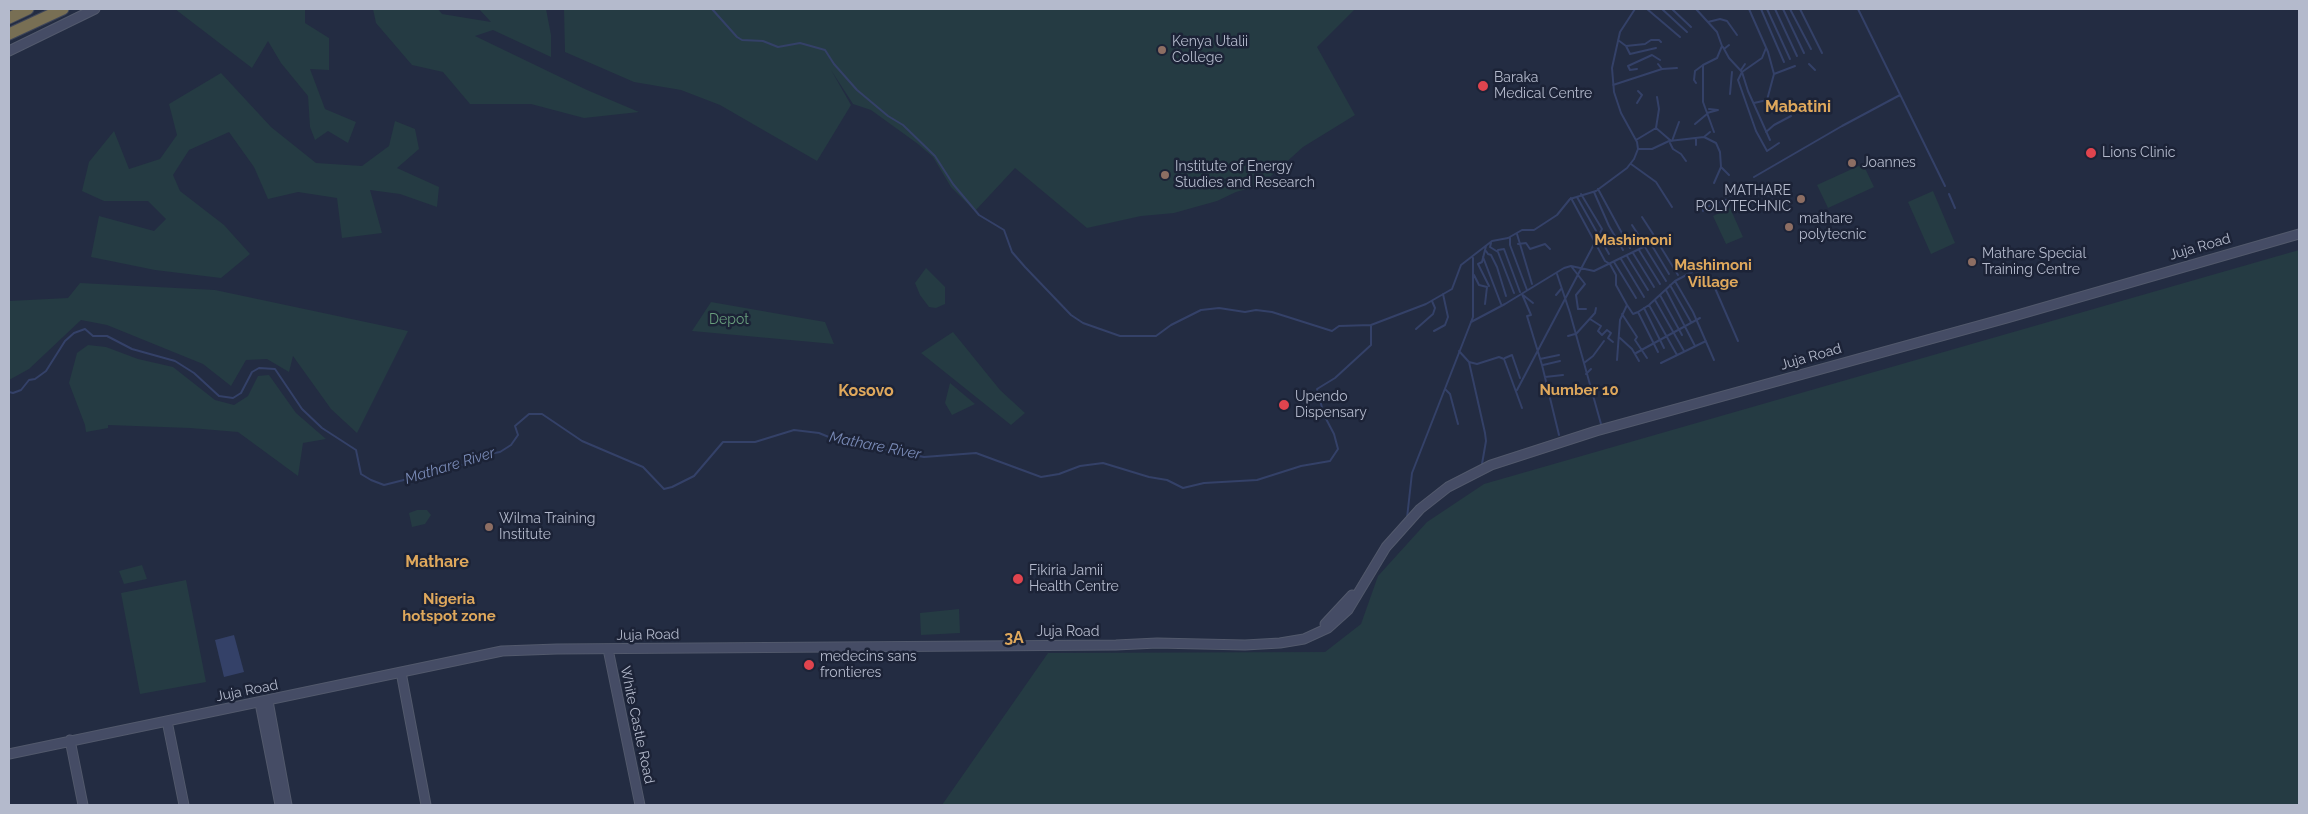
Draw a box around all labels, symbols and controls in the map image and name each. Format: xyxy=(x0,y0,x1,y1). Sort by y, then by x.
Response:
place label: Kenya Utalii College xyxy=(1172,34,1248,66)
marker: Kenya Utalii College xyxy=(1156,44,1168,56)
place label: Baraka Medical Centre xyxy=(1494,70,1592,102)
marker: Baraka Medical Centre xyxy=(1476,79,1490,93)
district label: Mabatini xyxy=(1765,97,1831,117)
place label: Lions Clinic xyxy=(2102,145,2175,161)
marker: Lions Clinic xyxy=(2084,146,2098,160)
place label: Joannes xyxy=(1862,155,1916,171)
marker: Joannes xyxy=(1846,157,1858,169)
place label: Institute of Energy Studies and Research xyxy=(1175,159,1315,192)
marker: Institute of Energy Studies and Research xyxy=(1159,169,1171,181)
place label: MATHARE POLYTECHNIC xyxy=(1695,183,1791,216)
marker: MATHARE POLYTECHNIC xyxy=(1795,193,1807,205)
place label: mathare polytecnic xyxy=(1799,211,1867,243)
marker: mathare polytecnic xyxy=(1783,221,1795,233)
street label: Juja Road xyxy=(2167,230,2233,264)
district label: Mashimoni xyxy=(1594,231,1672,249)
place label: Mathare Special Training Centre xyxy=(1982,246,2086,278)
district label: Mashimoni Village xyxy=(1674,256,1752,291)
marker: Mathare Special Training Centre xyxy=(1966,256,1978,268)
park label: Depot xyxy=(709,312,749,328)
street label: Juja Road xyxy=(1778,340,1844,374)
district label: Kosovo xyxy=(838,381,894,401)
district label: Number 10 xyxy=(1539,381,1619,399)
place label: Upendo Dispensary xyxy=(1295,389,1367,422)
marker: Upendo Dispensary xyxy=(1277,398,1291,412)
water label: Mathare River xyxy=(828,428,922,464)
water label: Mathare River xyxy=(403,444,497,488)
place label: Wilma Training Institute xyxy=(499,511,595,544)
marker: Wilma Training Institute xyxy=(483,521,495,533)
district label: Mathare xyxy=(405,552,469,572)
place label: Fikiria Jamii Health Centre xyxy=(1029,563,1119,596)
marker: Fikiria Jamii Health Centre xyxy=(1011,572,1025,586)
district label: Nigeria hotspot zone xyxy=(402,590,496,625)
street label: Juja Road xyxy=(1037,624,1099,640)
street label: Juja Road xyxy=(616,626,680,644)
district label: 3A xyxy=(1004,628,1024,648)
place label: medecins sans frontieres xyxy=(820,649,917,682)
marker: medecins sans frontieres xyxy=(802,658,816,672)
street label: White Castle Road xyxy=(616,665,658,785)
street label: Juja Road xyxy=(215,677,279,705)

